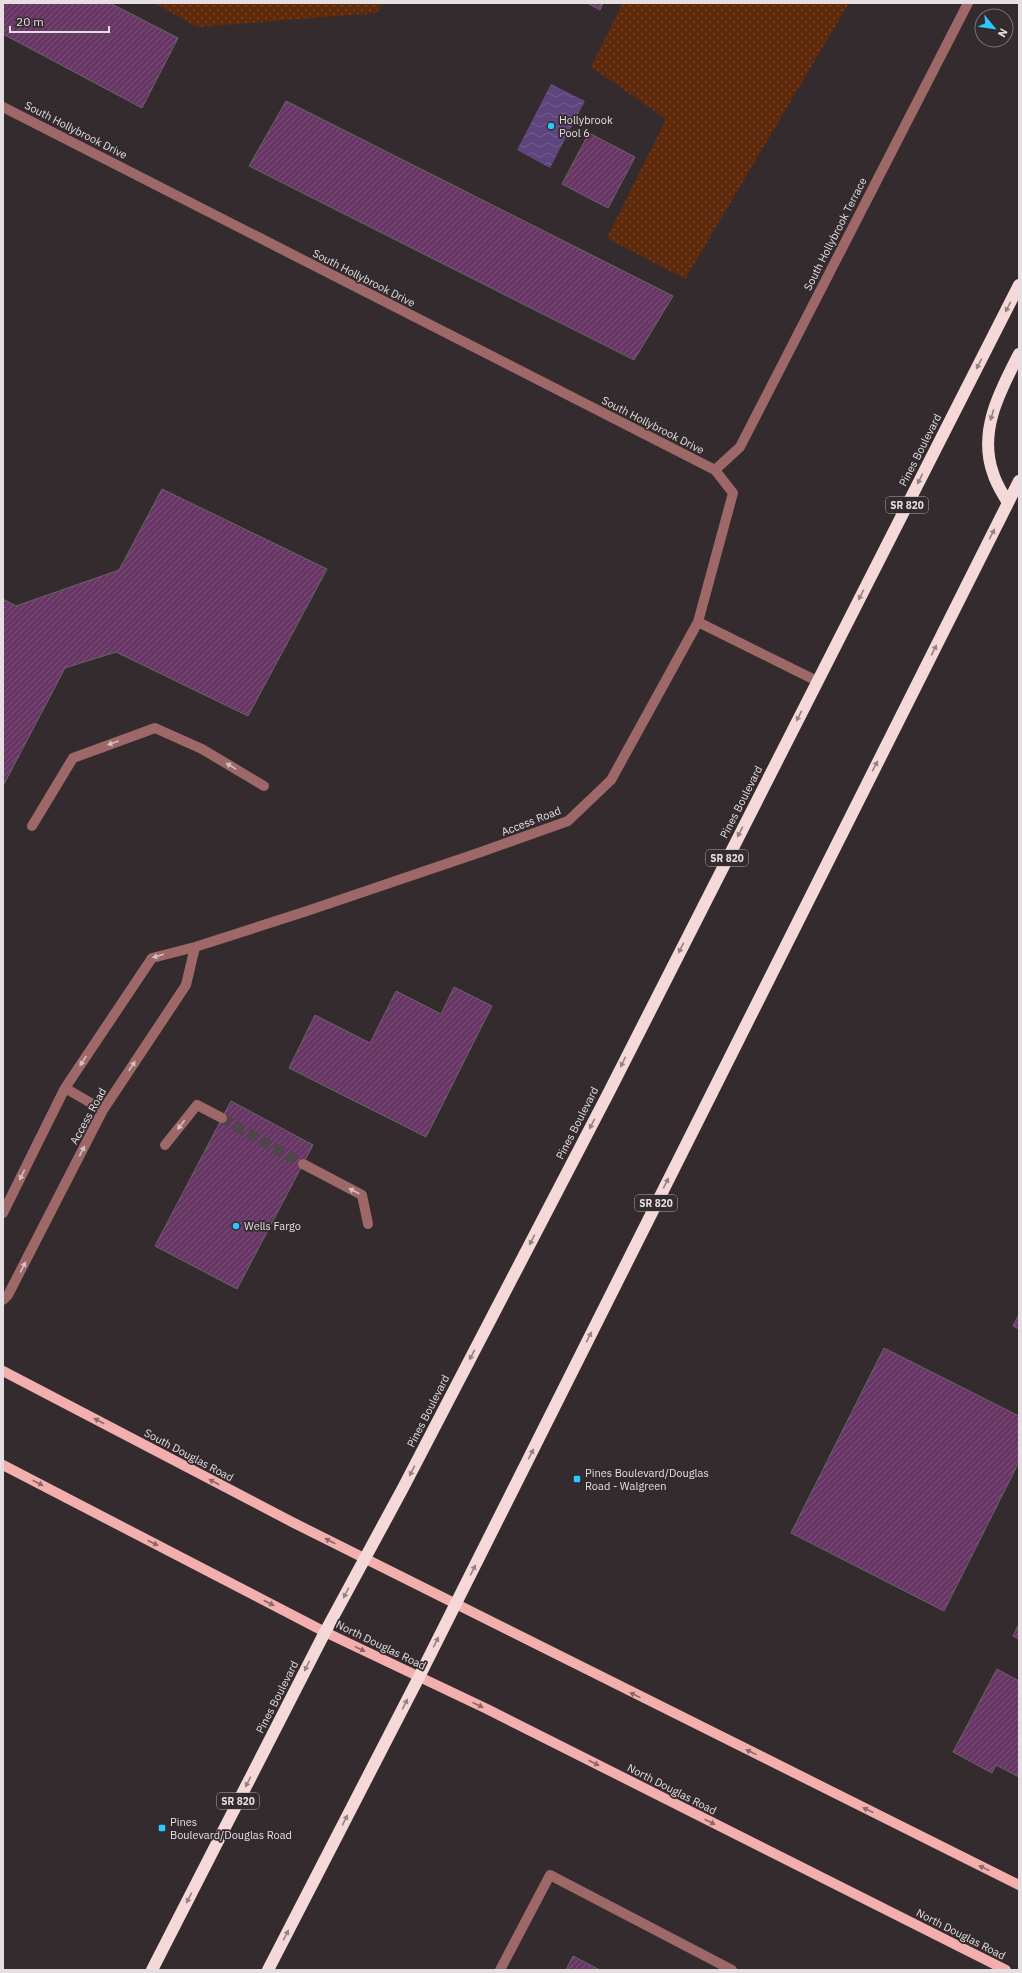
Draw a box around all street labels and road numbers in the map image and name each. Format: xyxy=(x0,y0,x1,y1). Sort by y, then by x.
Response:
street label: South Hollybrook Drive xyxy=(22,98,130,162)
street label: South Hollybrook Terrace xyxy=(800,175,870,293)
street label: South Hollybrook Drive xyxy=(310,246,418,310)
street label: South Hollybrook Drive xyxy=(599,393,707,457)
street label: Pines Boulevard xyxy=(896,411,944,489)
road number: SR 820 xyxy=(886,497,928,513)
street label: Pines Boulevard xyxy=(717,763,765,841)
street label: Access Road xyxy=(499,803,563,839)
road number: SR 820 xyxy=(706,850,748,866)
street label: Pines Boulevard xyxy=(553,1084,601,1162)
street label: Access Road xyxy=(67,1085,109,1147)
road number: SR 820 xyxy=(635,1195,677,1211)
street label: Pines Boulevard xyxy=(404,1372,452,1450)
street label: South Douglas Road xyxy=(142,1426,236,1484)
street label: North Douglas Road xyxy=(334,1617,428,1673)
street label: Pines Boulevard xyxy=(253,1658,301,1736)
street label: North Douglas Road xyxy=(625,1760,719,1818)
road number: SR 820 xyxy=(217,1793,259,1809)
street label: North Douglas Road xyxy=(914,1905,1008,1963)

